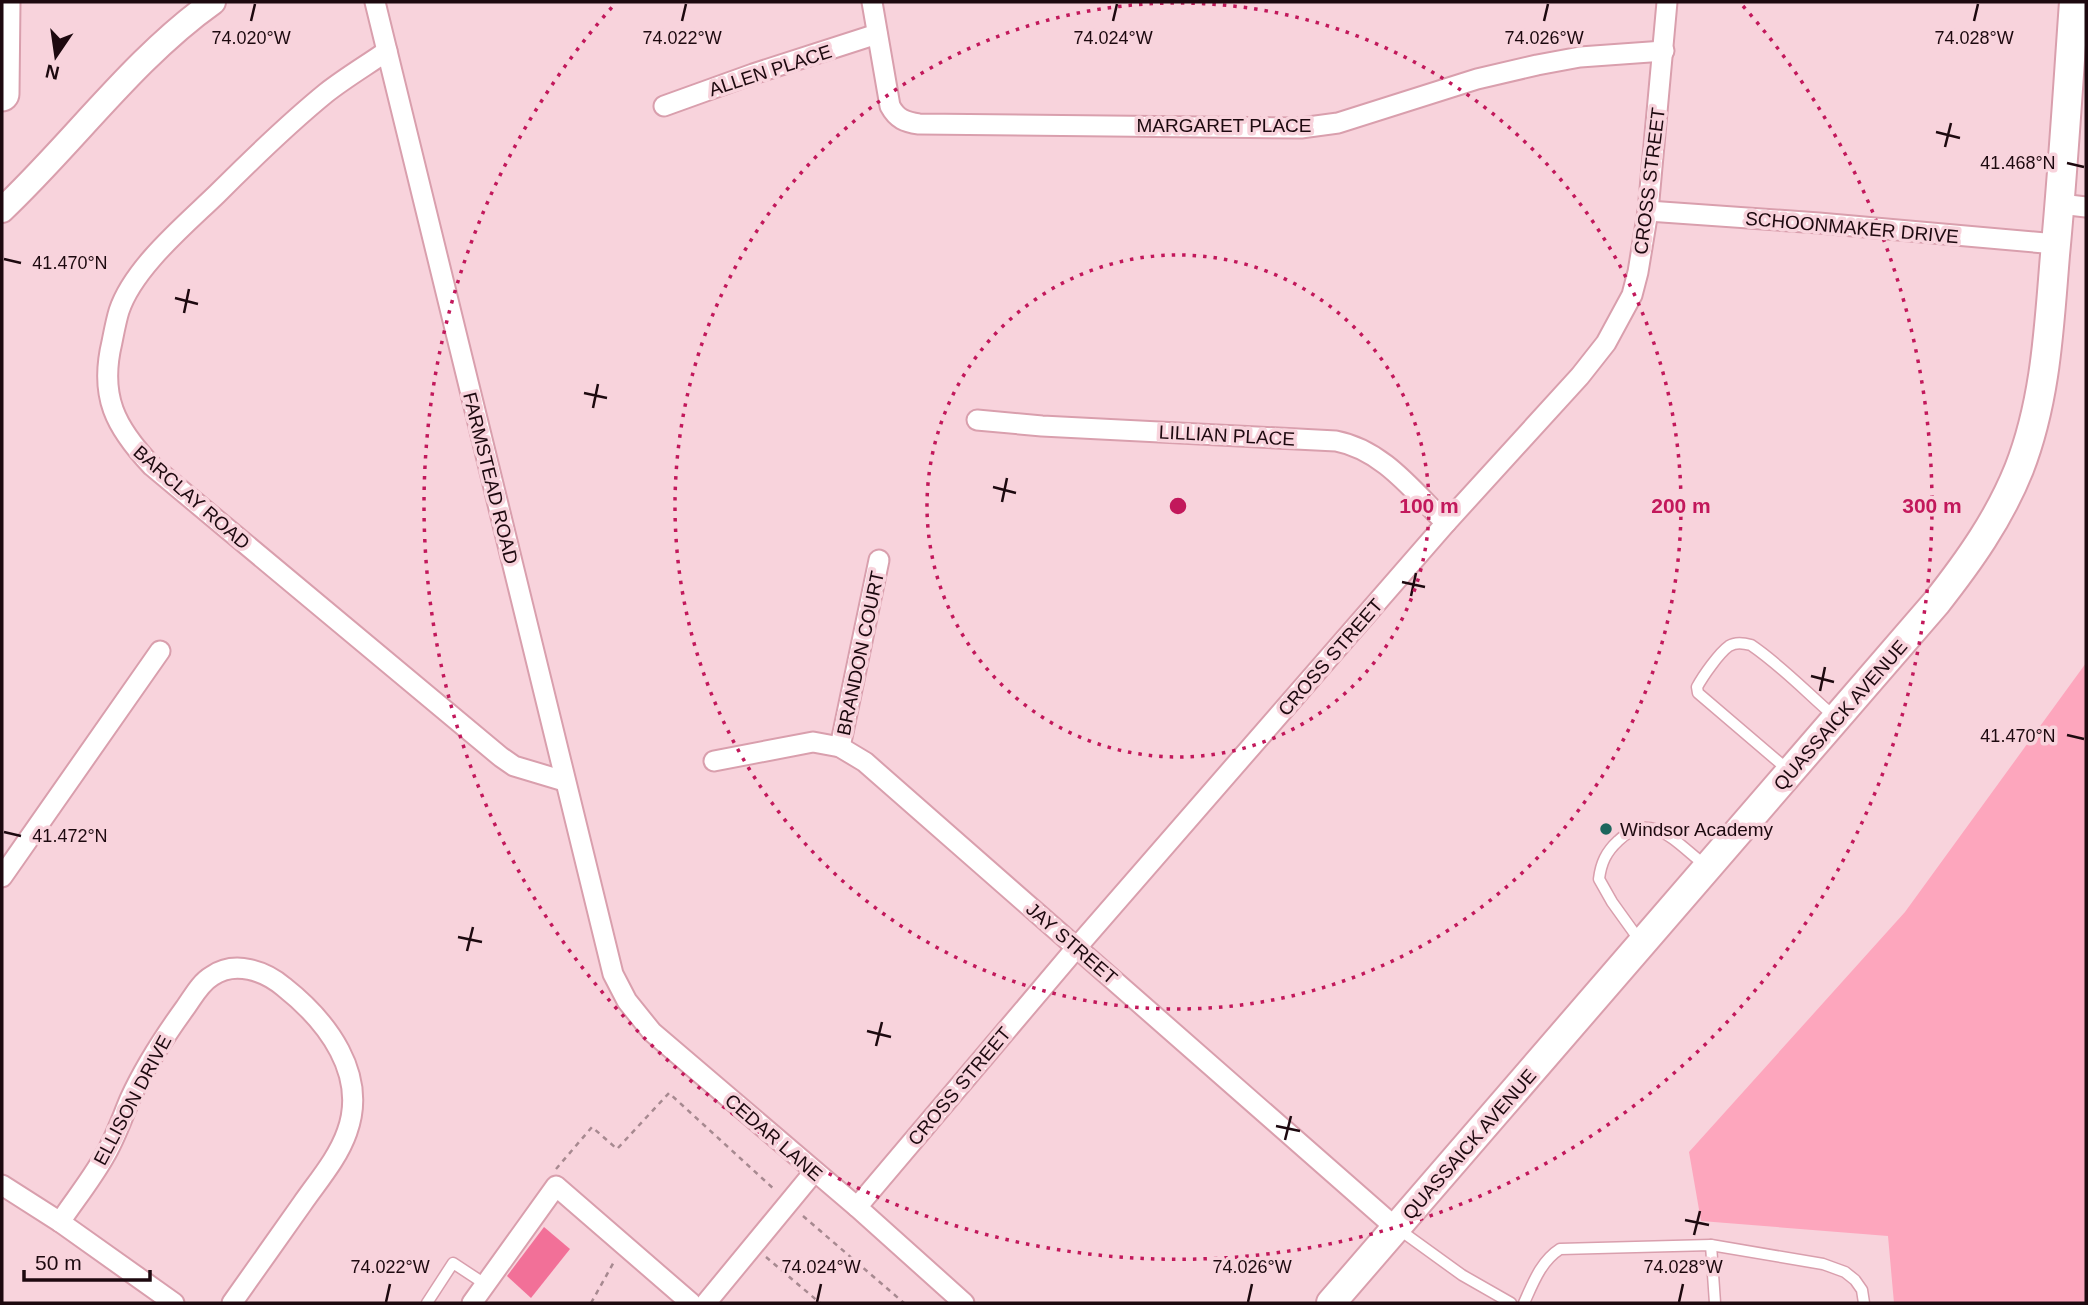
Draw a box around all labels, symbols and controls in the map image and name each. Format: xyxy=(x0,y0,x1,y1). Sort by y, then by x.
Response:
north arrow xyxy=(21,21,91,91)
text: 74.020°W xyxy=(211,28,291,48)
text: 74.022°W xyxy=(642,28,722,48)
text: 74.024°W xyxy=(1073,28,1153,48)
text: 74.026°W xyxy=(1504,28,1584,48)
text: 74.028°W xyxy=(1934,28,2014,48)
street label: ALLEN PLACE xyxy=(706,41,834,100)
text: N xyxy=(43,60,61,84)
street label: CROSS STREET xyxy=(1630,106,1669,256)
street label: MARGARET PLACE xyxy=(1137,115,1311,136)
text: 41.468°N xyxy=(1980,153,2056,173)
street label: SCHOONMAKER DRIVE xyxy=(1744,208,1960,247)
text: 41.470°N xyxy=(32,253,108,273)
street label: FARMSTEAD ROAD xyxy=(459,390,522,566)
street label: LILLIAN PLACE xyxy=(1158,421,1296,450)
street label: BARCLAY ROAD xyxy=(129,441,254,554)
centre of rings xyxy=(1166,494,1190,518)
text: 100 m xyxy=(1399,494,1459,517)
text: 200 m xyxy=(1651,494,1711,517)
text: 300 m xyxy=(1902,494,1962,517)
street label: BRANDON COURT xyxy=(833,569,888,737)
street label: CROSS STREET xyxy=(1274,594,1387,720)
street label: QUASSAICK AVENUE xyxy=(1770,636,1911,795)
text: 41.470°N xyxy=(1980,726,2056,746)
place label: Windsor Academy xyxy=(1620,819,1774,840)
marker: Windsor Academy xyxy=(1598,821,1614,837)
text: 41.472°N xyxy=(32,826,108,846)
street label: JAY STREET xyxy=(1022,898,1122,989)
street label: CROSS STREET xyxy=(904,1023,1015,1150)
street label: ELLISON DRIVE xyxy=(89,1032,175,1169)
street label: QUASSAICK AVENUE xyxy=(1399,1065,1540,1224)
street label: CEDAR LANE xyxy=(721,1090,826,1185)
scale bar xyxy=(24,1238,150,1282)
text: 50 m xyxy=(35,1251,82,1274)
text: 74.022°W xyxy=(350,1257,430,1277)
text: 74.024°W xyxy=(781,1257,861,1277)
text: 74.026°W xyxy=(1212,1257,1292,1277)
text: 74.028°W xyxy=(1643,1257,1723,1277)

